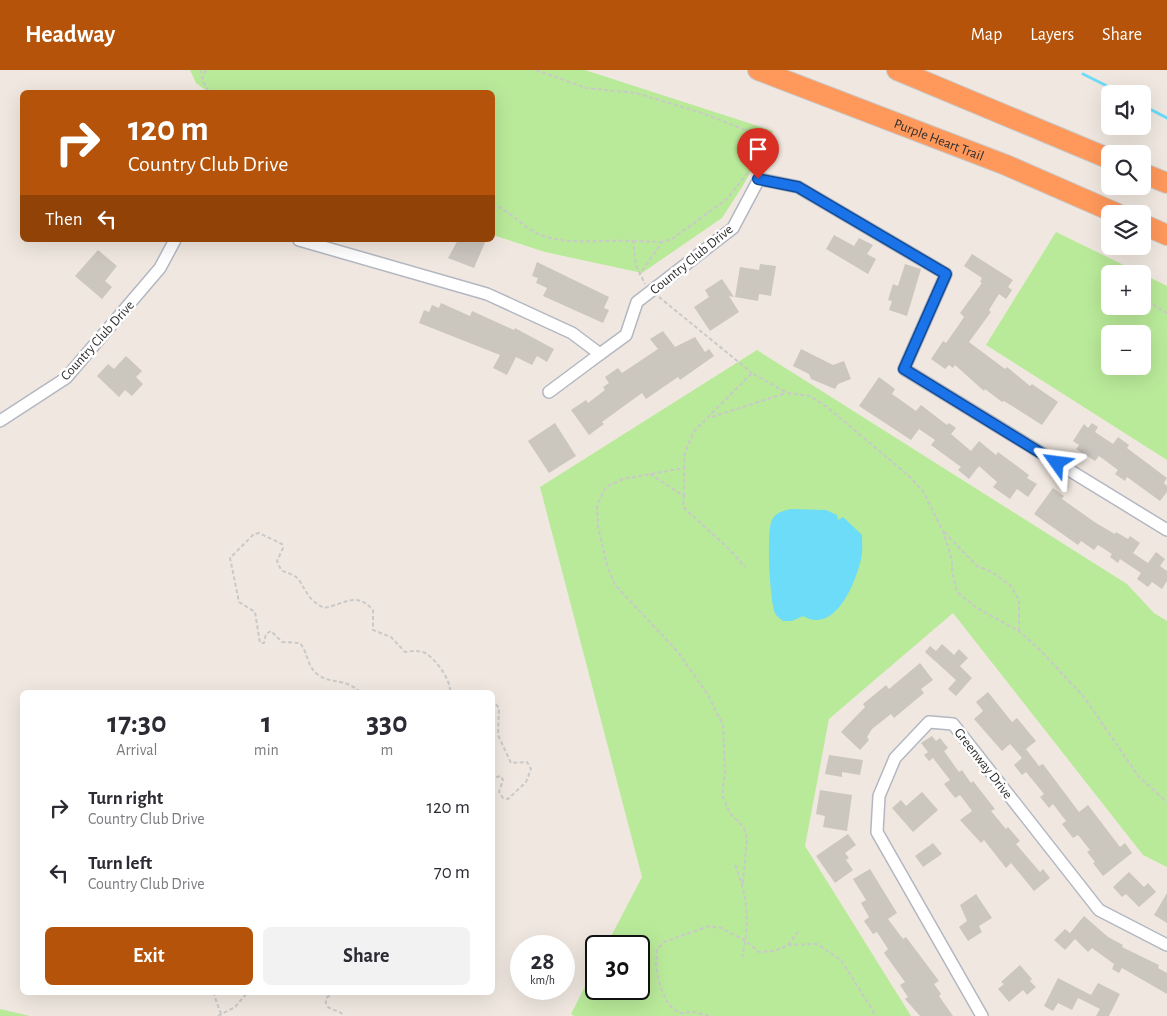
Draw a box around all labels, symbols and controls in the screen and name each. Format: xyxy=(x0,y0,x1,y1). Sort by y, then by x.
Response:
text: Headway xyxy=(25,23,115,47)
text: Map xyxy=(971,26,1002,44)
text: Layers xyxy=(1030,26,1074,44)
text: Share xyxy=(1102,26,1142,44)
map controls xyxy=(1101,85,1151,375)
button: sound xyxy=(1101,85,1151,135)
icon: right xyxy=(45,110,110,175)
text: 120 m xyxy=(128,112,209,147)
street label: Purple Heart Trail xyxy=(892,117,986,164)
pin xyxy=(737,128,779,179)
icon: arrive xyxy=(744,135,772,163)
button: search xyxy=(1101,145,1151,195)
text: Country Club Drive xyxy=(128,153,288,175)
icon: left xyxy=(93,205,121,233)
button: layers xyxy=(1101,205,1151,255)
text: Then xyxy=(45,210,83,229)
street label: Country Club Drive xyxy=(648,222,736,297)
button: + xyxy=(1101,265,1151,315)
street label: Country Club Drive xyxy=(58,298,137,383)
button: − xyxy=(1101,325,1151,375)
position arrow xyxy=(1030,436,1082,488)
text: 17:30 xyxy=(107,708,167,738)
text: 1 xyxy=(261,708,272,738)
text: 330 xyxy=(366,708,408,738)
street label: Greenway Drive xyxy=(951,726,1015,802)
text: Arrival xyxy=(116,742,158,758)
text: min xyxy=(254,742,279,758)
text: m xyxy=(380,742,393,758)
text: Turn right xyxy=(88,789,163,808)
icon: right xyxy=(45,794,73,822)
text: 120 m xyxy=(426,798,470,817)
text: Country Club Drive xyxy=(88,811,205,827)
text: Turn left xyxy=(88,854,152,873)
icon: left xyxy=(45,859,73,887)
text: 70 m xyxy=(434,863,470,882)
text: Country Club Drive xyxy=(88,876,205,892)
button: Exit xyxy=(45,927,253,985)
button: Share xyxy=(263,927,470,985)
speed limit sign: 30 xyxy=(585,935,650,1000)
text: 28 xyxy=(530,949,555,974)
text: km/h xyxy=(530,974,555,986)

